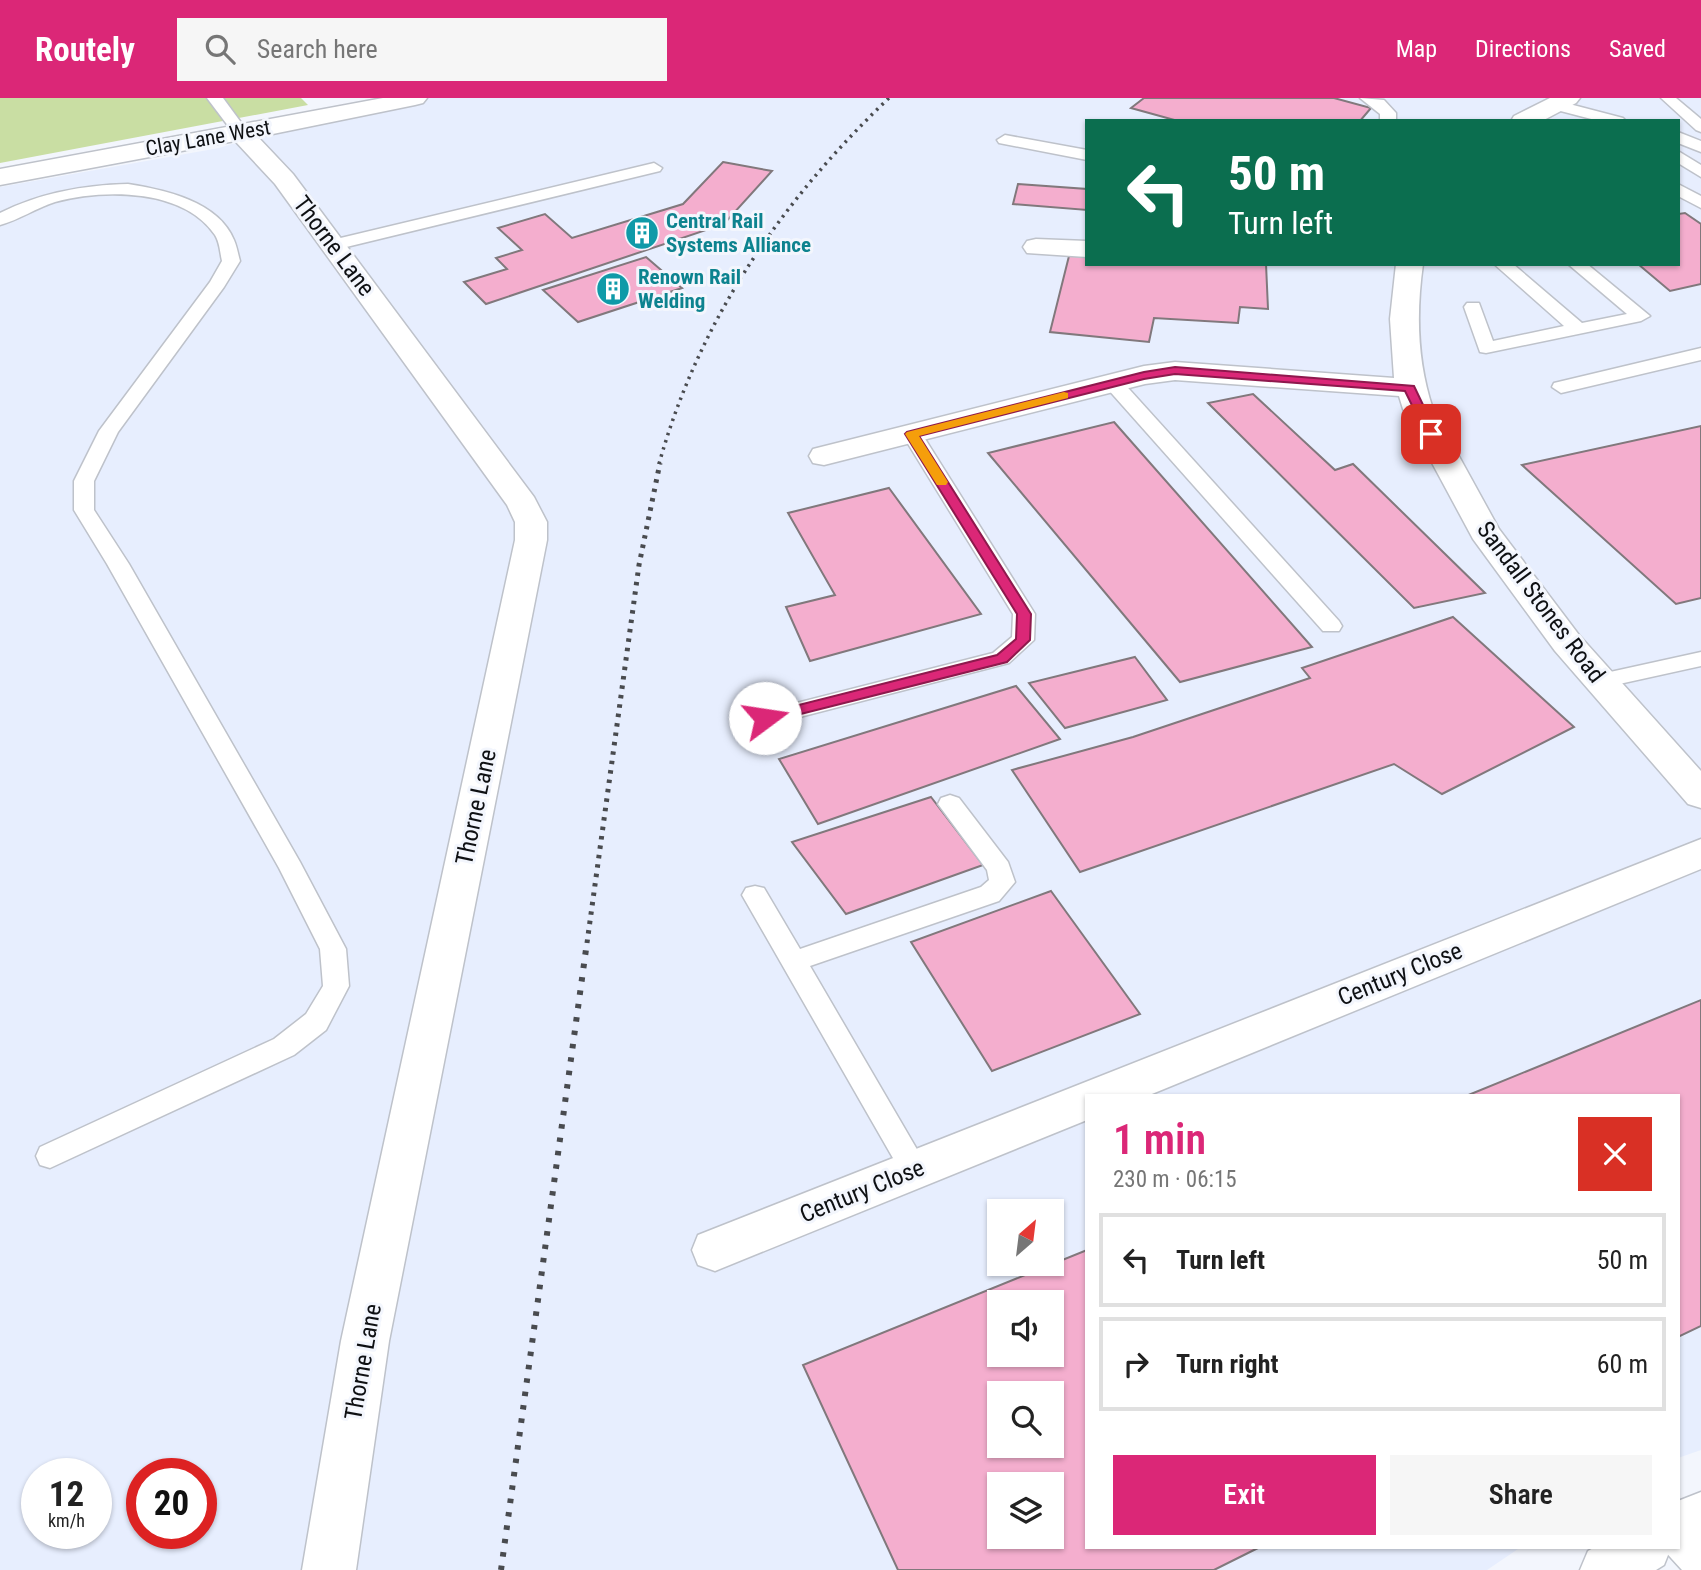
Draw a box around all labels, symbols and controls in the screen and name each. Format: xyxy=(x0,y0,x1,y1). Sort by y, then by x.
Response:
search box xyxy=(177,18,667,81)
text: Routely xyxy=(35,30,135,69)
icon: search xyxy=(201,30,239,68)
text: Search here xyxy=(257,34,378,64)
text: Map xyxy=(1396,35,1437,63)
text: Directions xyxy=(1475,35,1571,63)
text: Saved xyxy=(1609,35,1666,63)
street label: Clay Lane West xyxy=(144,115,272,161)
text: 50 m xyxy=(1228,145,1325,202)
icon: left xyxy=(1113,147,1204,238)
street label: Thorne Lane xyxy=(287,191,381,301)
text: Turn left xyxy=(1228,204,1333,242)
place label: Central Rail Systems Alliance xyxy=(666,209,811,257)
building icon: Central Rail Systems Alliance xyxy=(623,214,661,252)
place label: Renown Rail Welding xyxy=(638,265,741,313)
building icon: Renown Rail Welding xyxy=(594,270,632,308)
pin xyxy=(1401,404,1461,464)
icon: arrive xyxy=(1412,415,1450,453)
street label: Sandall Stones Road xyxy=(1471,516,1611,688)
position arrow xyxy=(728,681,802,755)
street label: Thorne Lane xyxy=(450,747,502,867)
street label: Century Close xyxy=(1334,936,1466,1012)
text: 1 min xyxy=(1113,1115,1206,1164)
button: close xyxy=(1578,1117,1652,1191)
street label: Century Close xyxy=(796,1153,928,1229)
text: 230 m · 06:15 xyxy=(1113,1166,1237,1193)
north arrow xyxy=(987,1199,1064,1276)
map controls xyxy=(987,1199,1064,1549)
icon: left xyxy=(1117,1241,1155,1279)
text: Turn left xyxy=(1176,1245,1265,1275)
text: 50 m xyxy=(1597,1245,1648,1275)
button: sound xyxy=(987,1290,1064,1367)
street label: Thorne Lane xyxy=(339,1302,387,1422)
icon: right xyxy=(1117,1345,1155,1383)
text: Turn right xyxy=(1176,1349,1278,1379)
text: 60 m xyxy=(1597,1349,1648,1379)
button: search xyxy=(987,1381,1064,1458)
button: Exit xyxy=(1113,1455,1376,1535)
button: Share xyxy=(1390,1455,1652,1535)
speed limit sign: 20 xyxy=(126,1458,217,1549)
button: layers xyxy=(987,1472,1064,1549)
text: 12 xyxy=(49,1474,84,1515)
text: km/h xyxy=(48,1510,85,1531)

